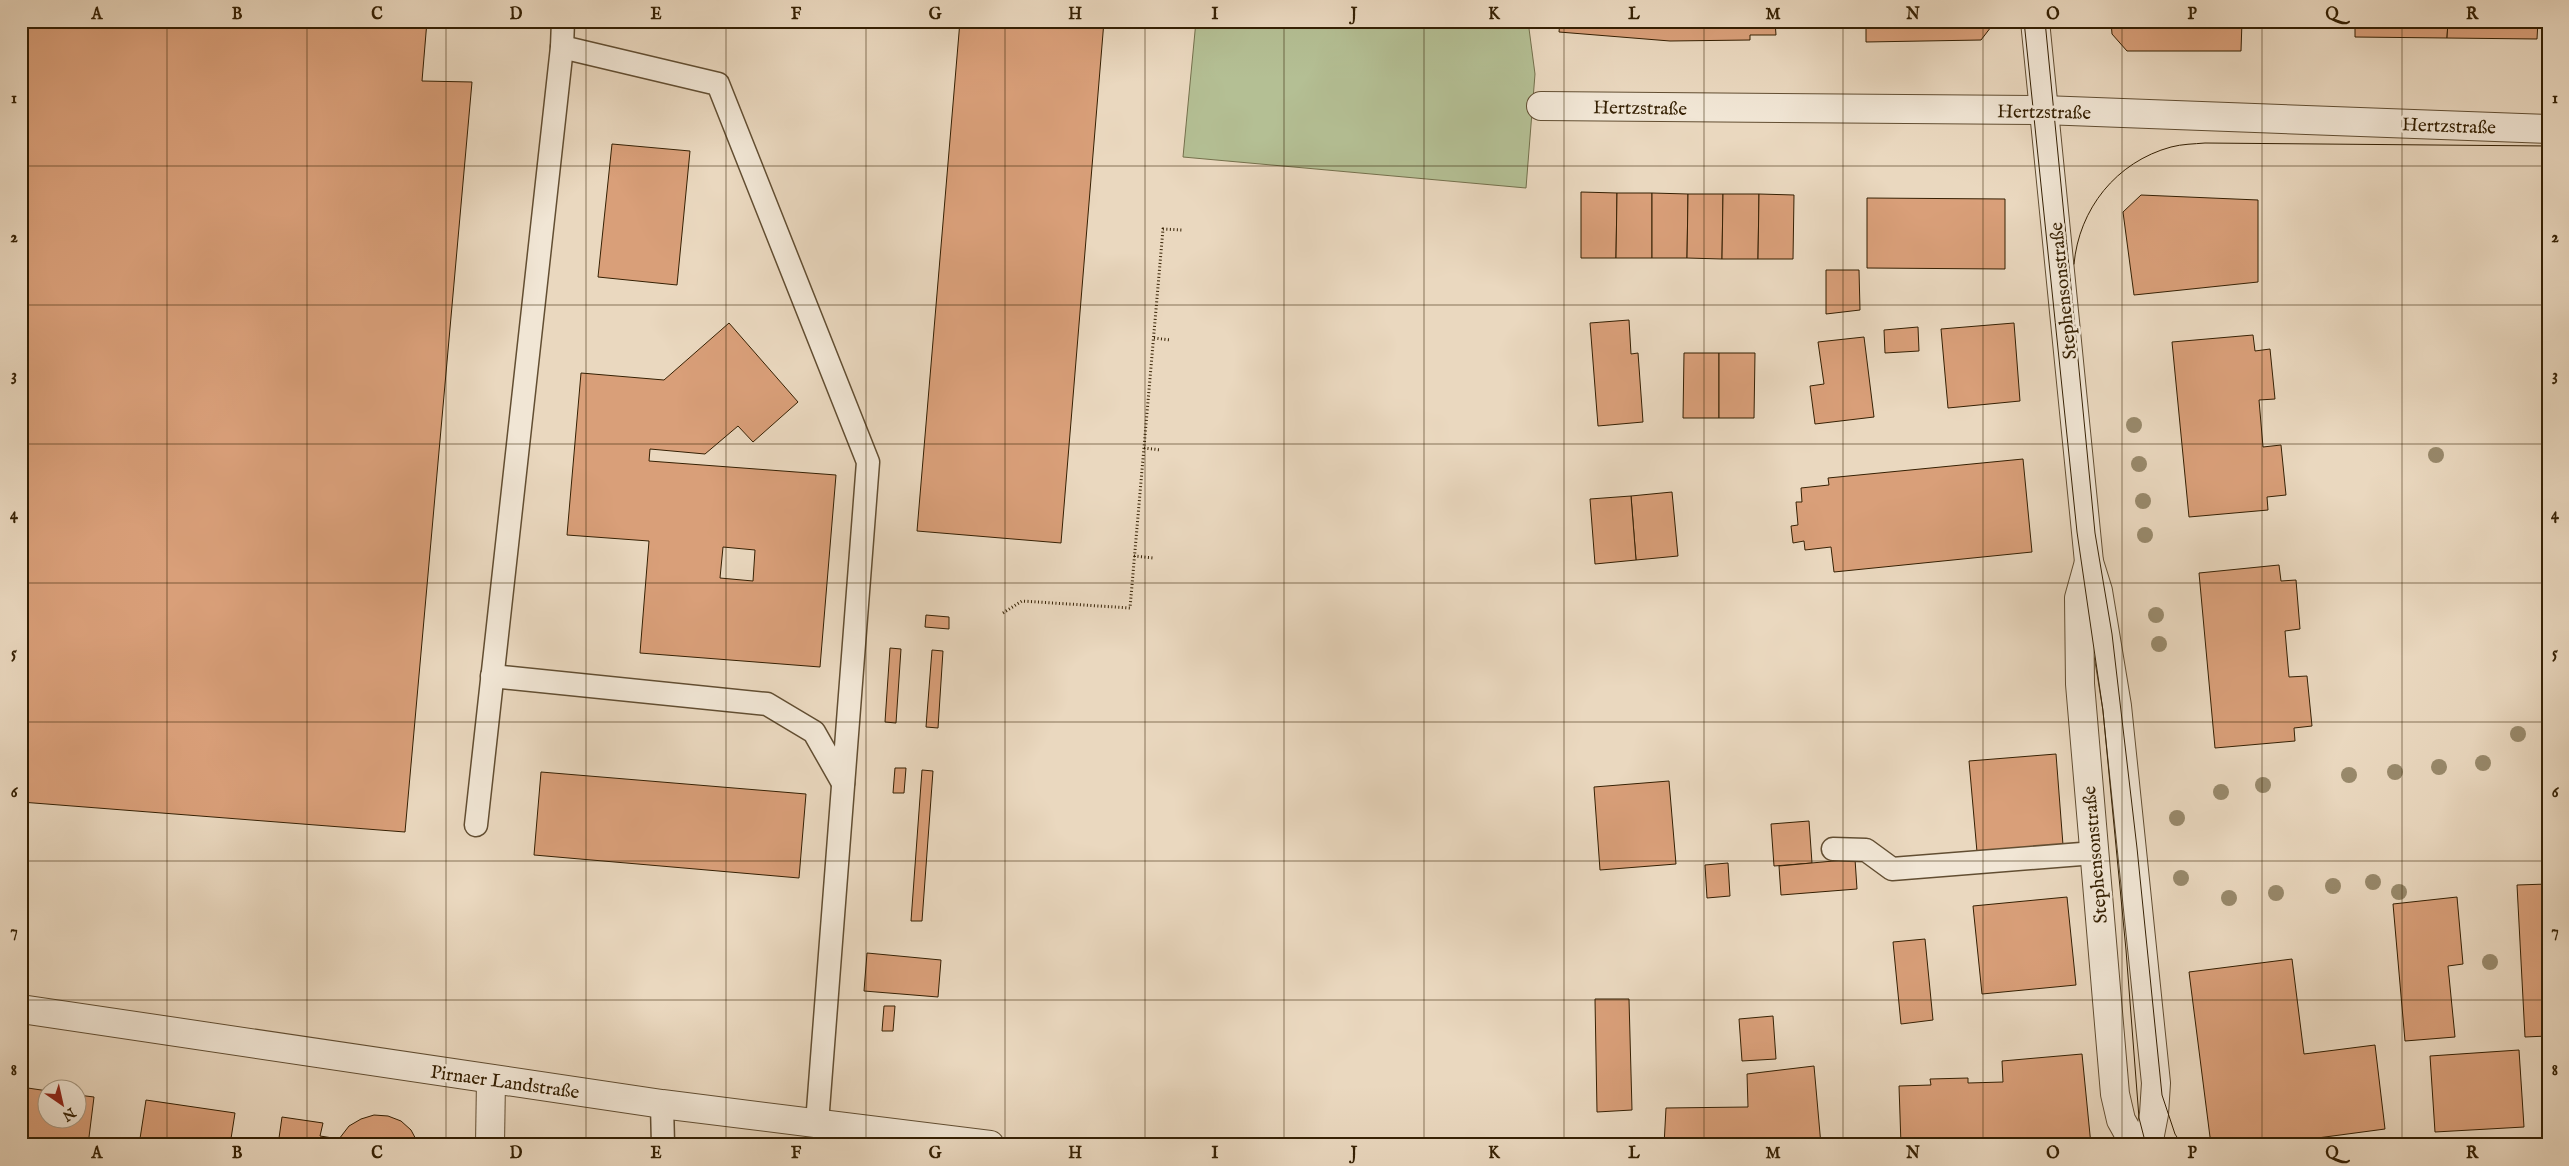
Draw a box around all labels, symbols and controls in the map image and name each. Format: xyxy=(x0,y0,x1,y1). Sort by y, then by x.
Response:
text: A xyxy=(91,5,104,25)
text: B xyxy=(232,5,243,25)
text: C xyxy=(371,5,383,25)
text: D xyxy=(510,5,523,25)
text: E xyxy=(650,5,662,25)
text: F xyxy=(791,5,802,25)
text: G xyxy=(929,5,942,25)
text: H xyxy=(1068,5,1082,25)
text: I xyxy=(1212,5,1219,25)
text: J xyxy=(1349,5,1358,25)
text: K xyxy=(1488,5,1501,25)
text: L xyxy=(1628,5,1640,25)
text: M xyxy=(1765,5,1781,25)
text: N xyxy=(1905,5,1920,25)
text: O xyxy=(2046,5,2060,25)
text: P xyxy=(2187,5,2197,25)
text: Q xyxy=(2325,5,2350,25)
text: R xyxy=(2466,5,2479,25)
text: 1 xyxy=(11,89,17,109)
text: 1 xyxy=(2552,89,2558,109)
street label: Hertzstraße xyxy=(1593,96,1687,122)
street label: Hertzstraße xyxy=(1997,100,2091,126)
street label: Hertzstraße xyxy=(2402,113,2497,141)
street label: Stephensonstraße xyxy=(2045,221,2083,361)
text: 2 xyxy=(10,228,18,248)
text: 2 xyxy=(2551,228,2559,248)
text: 3 xyxy=(11,366,17,386)
text: 3 xyxy=(2552,366,2558,386)
text: 4 xyxy=(10,505,19,525)
text: 4 xyxy=(2551,505,2560,525)
text: 5 xyxy=(11,644,17,664)
text: 5 xyxy=(2552,644,2558,664)
text: 6 xyxy=(11,783,19,803)
text: 6 xyxy=(2552,783,2560,803)
street label: Stephensonstraße xyxy=(2078,785,2114,925)
text: 7 xyxy=(10,922,18,942)
text: 7 xyxy=(2551,922,2559,942)
text: 8 xyxy=(11,1061,17,1081)
street label: Pirnaer Landstraße xyxy=(429,1061,581,1105)
text: 8 xyxy=(2552,1061,2558,1081)
north arrow xyxy=(38,1078,88,1128)
text: N xyxy=(59,1103,80,1125)
text: A xyxy=(91,1144,104,1164)
text: B xyxy=(232,1144,243,1164)
text: C xyxy=(371,1144,383,1164)
text: D xyxy=(510,1144,523,1164)
text: E xyxy=(650,1144,662,1164)
text: F xyxy=(791,1144,802,1164)
text: G xyxy=(929,1144,942,1164)
text: H xyxy=(1068,1144,1082,1164)
text: I xyxy=(1212,1144,1219,1164)
text: J xyxy=(1349,1144,1358,1164)
text: K xyxy=(1488,1144,1501,1164)
text: L xyxy=(1628,1144,1640,1164)
text: M xyxy=(1765,1144,1781,1164)
text: N xyxy=(1905,1144,1920,1164)
text: O xyxy=(2046,1144,2060,1164)
text: P xyxy=(2187,1144,2197,1164)
text: Q xyxy=(2325,1144,2350,1164)
text: R xyxy=(2466,1144,2479,1164)

